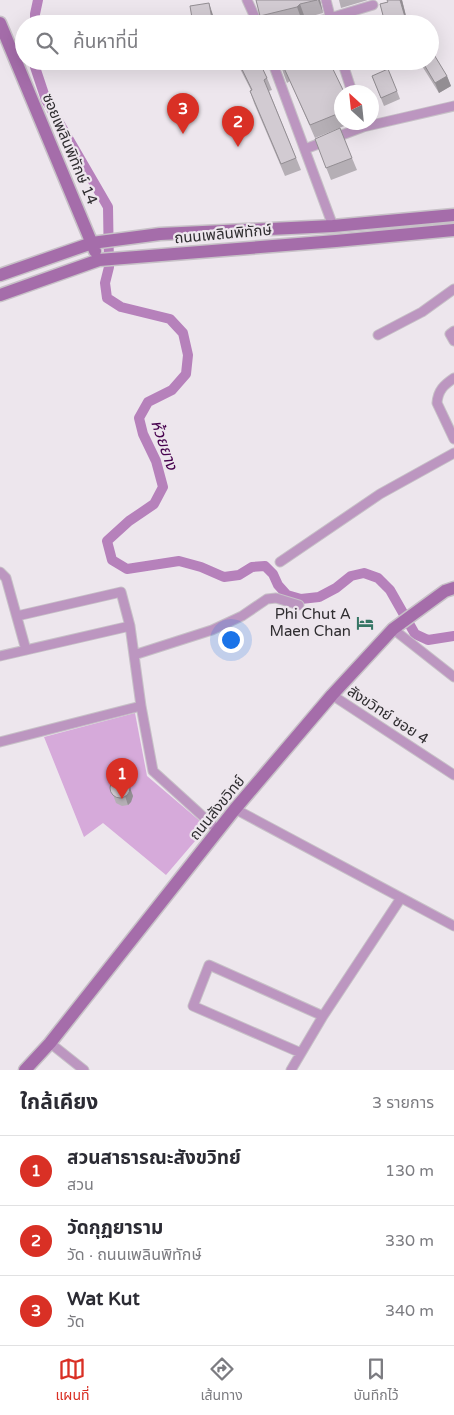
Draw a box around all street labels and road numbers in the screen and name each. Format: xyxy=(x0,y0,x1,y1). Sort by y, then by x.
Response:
street label: ซอยเพลินพิทักษ์ 14 xyxy=(38,91,102,207)
street label: ถนนเพลินพิทักษ์ xyxy=(173,221,273,247)
street label: สังขวิทย์ ซอย 4 xyxy=(344,682,432,748)
street label: ถนนสังขวิทย์ xyxy=(186,772,249,844)

